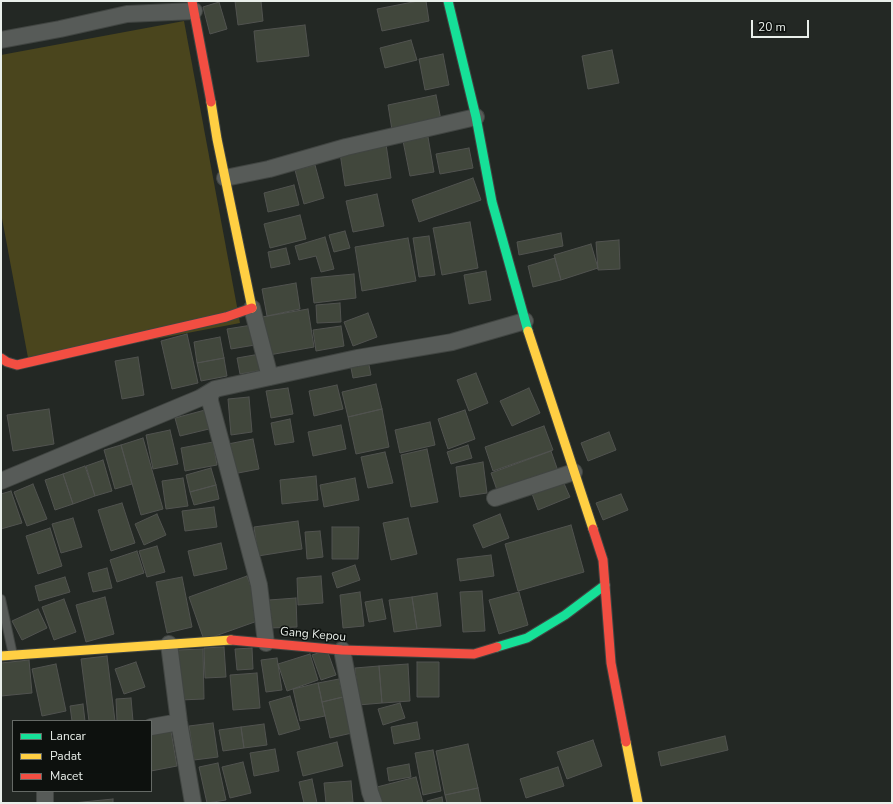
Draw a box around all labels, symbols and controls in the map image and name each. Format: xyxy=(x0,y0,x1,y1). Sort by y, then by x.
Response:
scale bar xyxy=(753,12,811,38)
text: 20 m xyxy=(758,19,786,35)
street label: Gang Kepou xyxy=(279,625,347,645)
legend xyxy=(12,720,152,792)
text: Lancar xyxy=(50,728,86,744)
text: Padat xyxy=(50,748,81,764)
text: Macet xyxy=(50,768,83,784)

